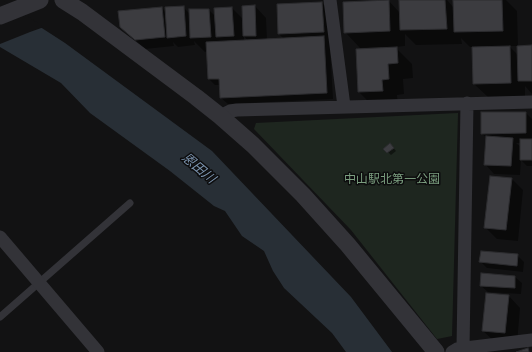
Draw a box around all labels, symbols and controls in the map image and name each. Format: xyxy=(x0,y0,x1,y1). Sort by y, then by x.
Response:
water label: 恩田川 xyxy=(178,150,218,188)
park label: 中山駅北第一公園 xyxy=(344,173,440,187)

